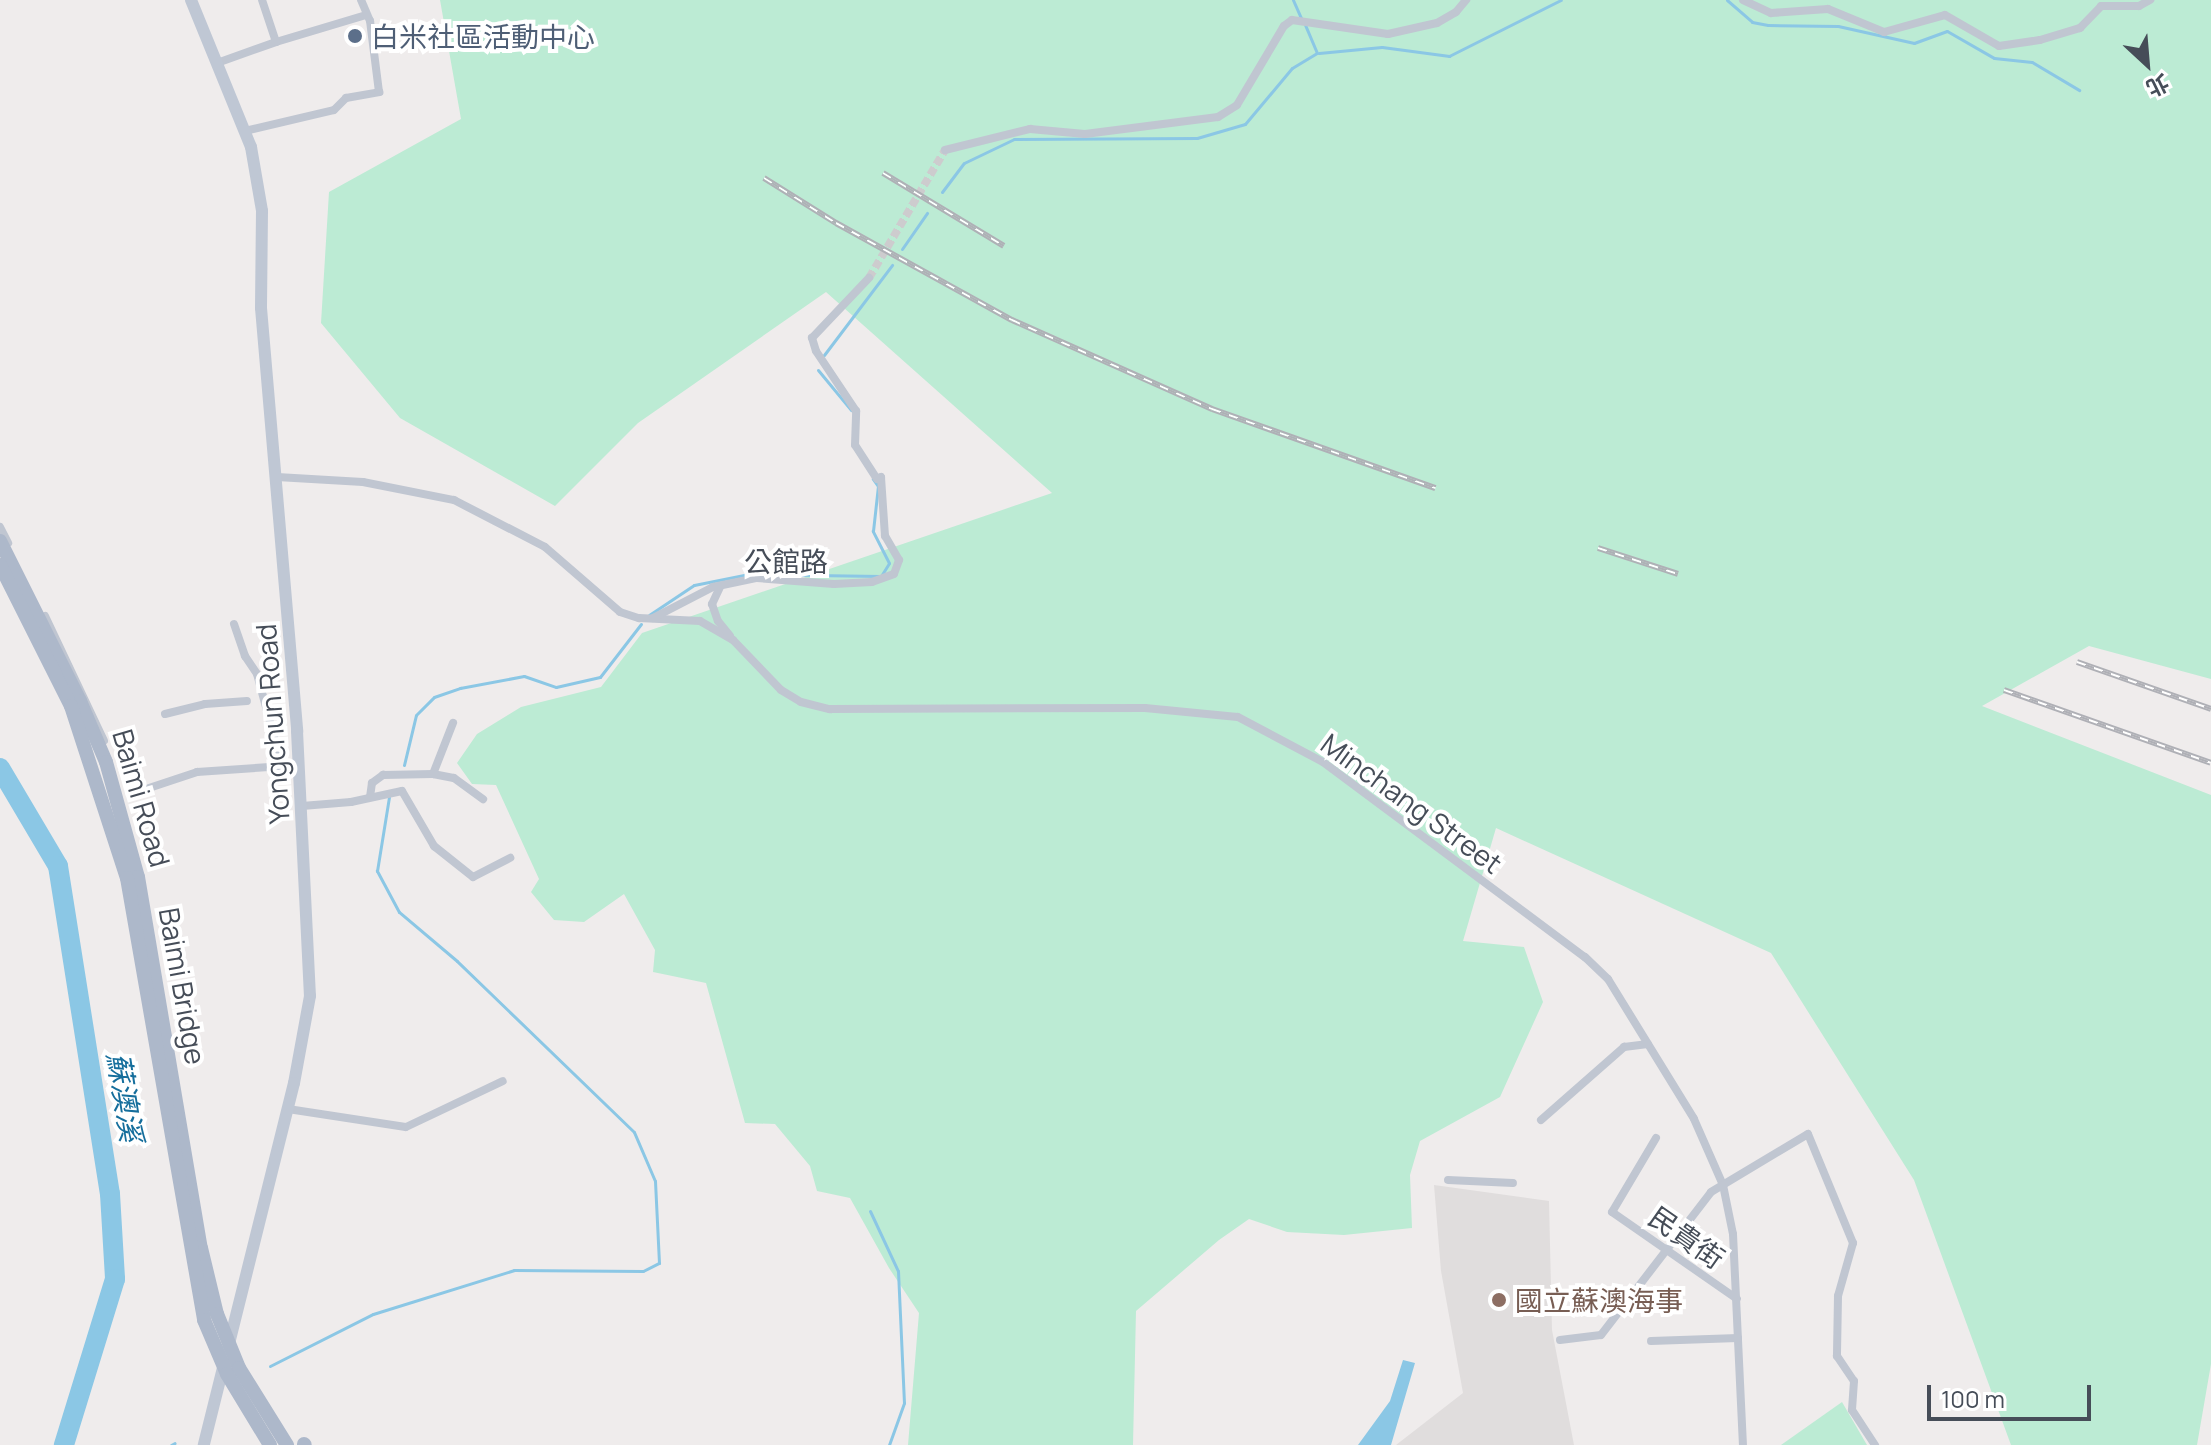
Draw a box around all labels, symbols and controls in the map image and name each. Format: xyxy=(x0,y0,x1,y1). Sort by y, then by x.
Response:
place label: 白米社區活動中心 xyxy=(371,19,595,53)
north arrow xyxy=(2107,24,2187,104)
marker: 白米社區活動中心 xyxy=(346,27,364,45)
text: 北 xyxy=(2141,67,2174,104)
street label: 公館路 xyxy=(744,544,828,578)
street label: Yongchun Road xyxy=(248,623,296,825)
street label: Baimi Road xyxy=(106,725,178,871)
street label: Minchang Street xyxy=(1315,726,1509,880)
street label: Baimi Bridge xyxy=(153,905,213,1067)
water label: 蘇澳溪 xyxy=(100,1050,150,1144)
street label: 民貴街 xyxy=(1643,1199,1731,1275)
place label: 國立蘇澳海事 xyxy=(1515,1283,1683,1317)
marker: 國立蘇澳海事 xyxy=(1490,1291,1508,1309)
scale bar xyxy=(1931,1369,2095,1419)
text: 100 m xyxy=(1941,1382,2005,1415)

